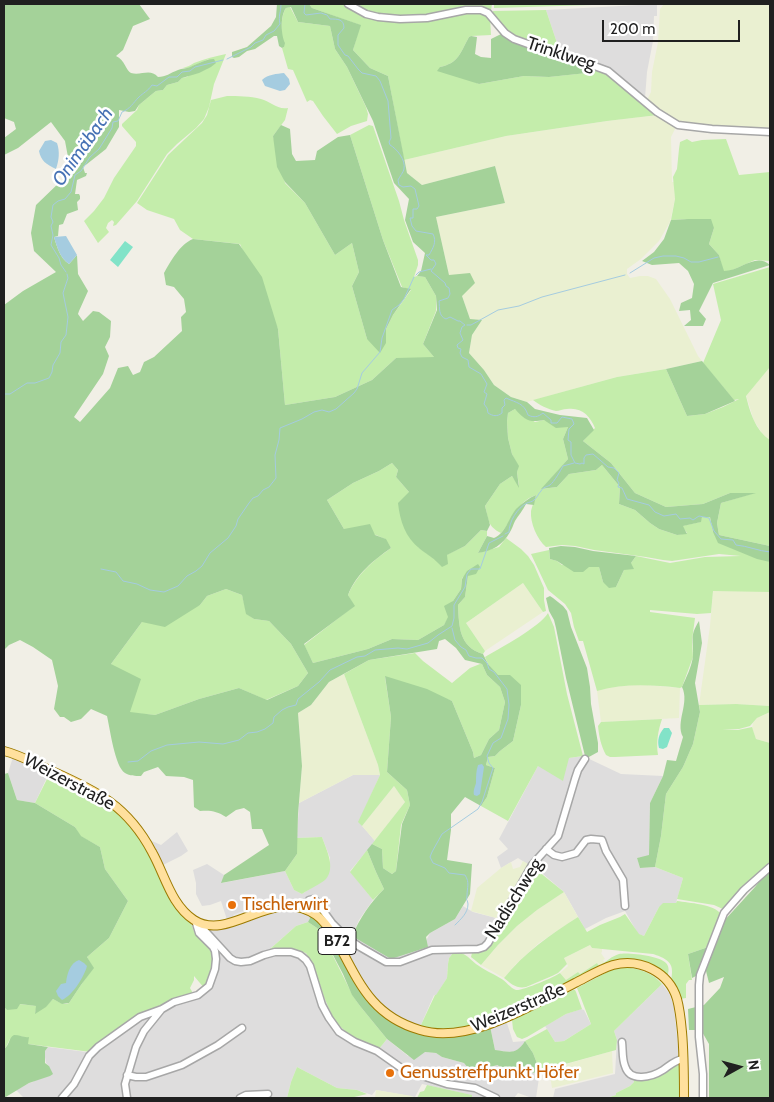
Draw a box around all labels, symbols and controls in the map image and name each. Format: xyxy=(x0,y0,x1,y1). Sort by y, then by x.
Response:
scale bar xyxy=(604,10,742,42)
text: 200 m xyxy=(610,20,655,38)
street label: Trinklweg xyxy=(524,33,598,75)
water label: Onimäbach xyxy=(48,103,118,191)
street label: Weizerstraße xyxy=(20,749,118,815)
street label: Nadischweg xyxy=(481,855,547,943)
place label: Tischlerwirt xyxy=(242,894,328,916)
marker: Tischlerwirt xyxy=(226,899,238,911)
road number: B72 xyxy=(318,928,356,954)
street label: Weizerstraße xyxy=(468,979,568,1037)
north arrow xyxy=(714,1042,764,1092)
text: N xyxy=(744,1059,763,1071)
place label: Genusstreffpunkt Höfer xyxy=(400,1062,579,1084)
marker: Genusstreffpunkt Höfer xyxy=(384,1067,396,1079)

